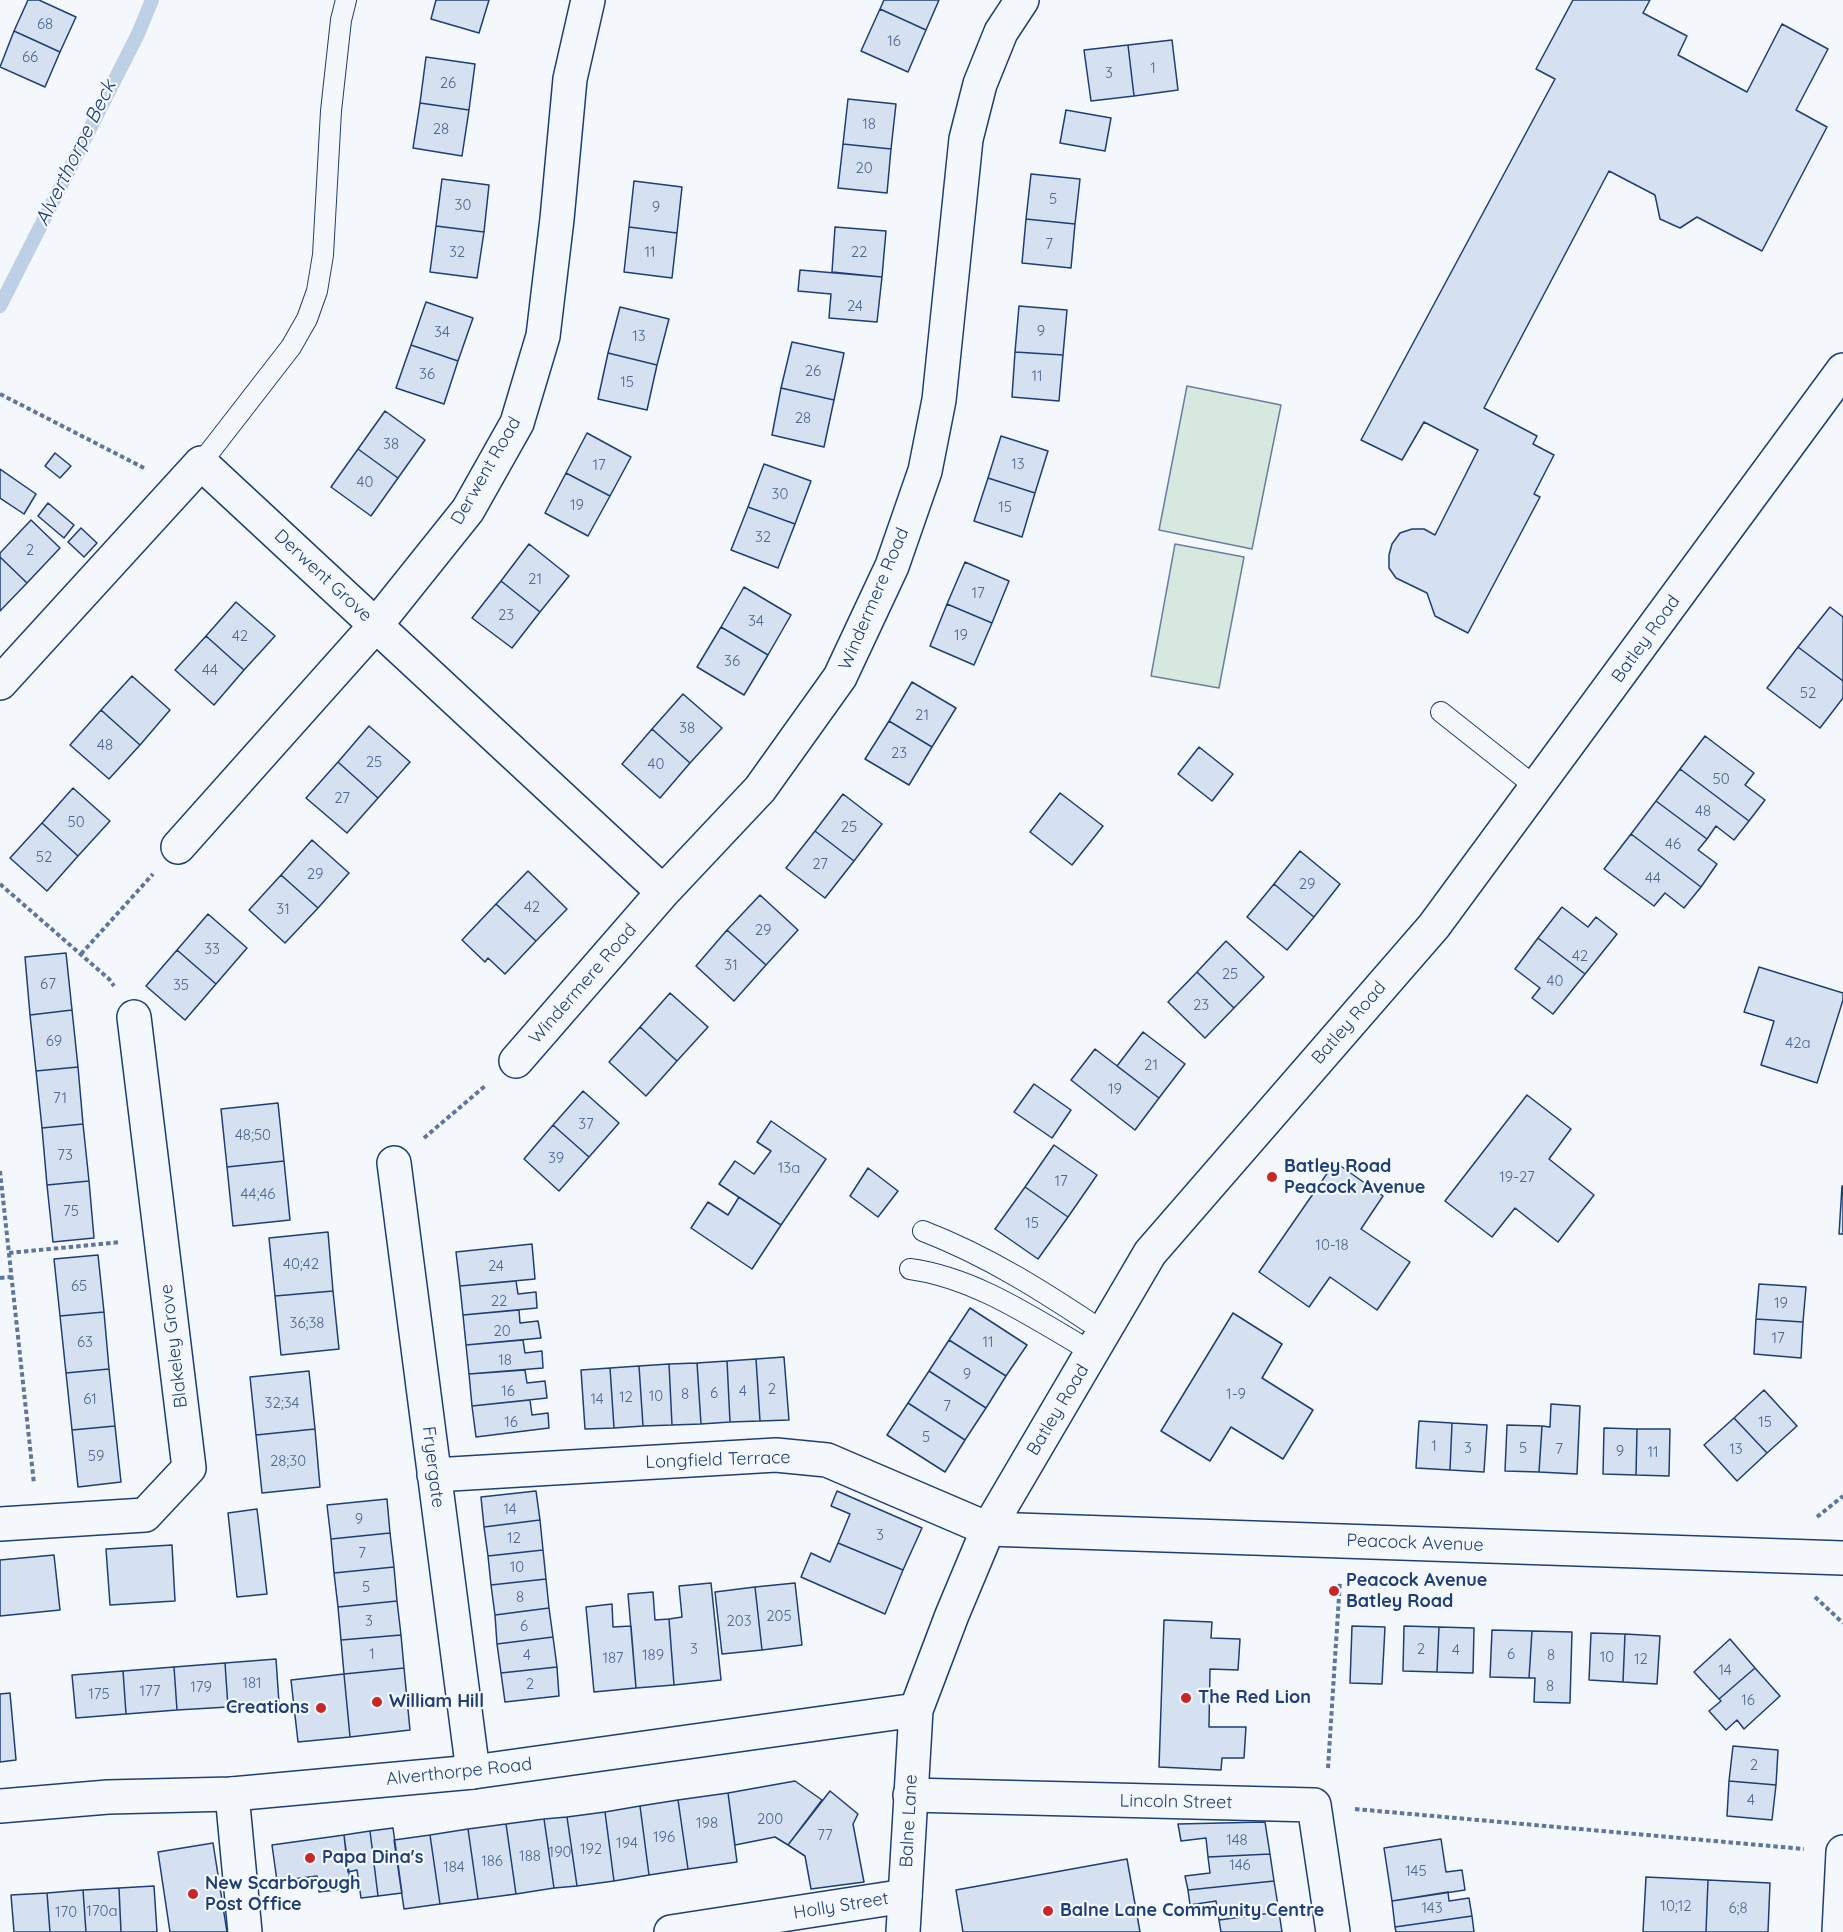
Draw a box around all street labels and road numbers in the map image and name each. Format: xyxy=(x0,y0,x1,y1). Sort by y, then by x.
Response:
street label: Derwent Road xyxy=(446,413,526,529)
street label: Derwent Grove xyxy=(270,525,376,627)
street label: Windermere Road xyxy=(834,525,914,673)
street label: Batley Road xyxy=(1607,591,1685,687)
street label: Windermere Road xyxy=(525,919,641,1049)
street label: Batley Road xyxy=(1307,977,1391,1069)
street label: Blakeley Grove xyxy=(156,1283,192,1409)
street label: Batley Road xyxy=(1022,1360,1094,1460)
street label: Fryergate xyxy=(417,1425,449,1509)
street label: Longfield Terrace xyxy=(645,1447,791,1473)
street label: Peacock Avenue xyxy=(1346,1530,1484,1556)
street label: Alverthorpe Road xyxy=(385,1754,533,1790)
street label: Balne Lane xyxy=(896,1774,922,1868)
street label: Lincoln Street xyxy=(1119,1790,1233,1814)
street label: Holly Street xyxy=(792,1888,890,1924)

